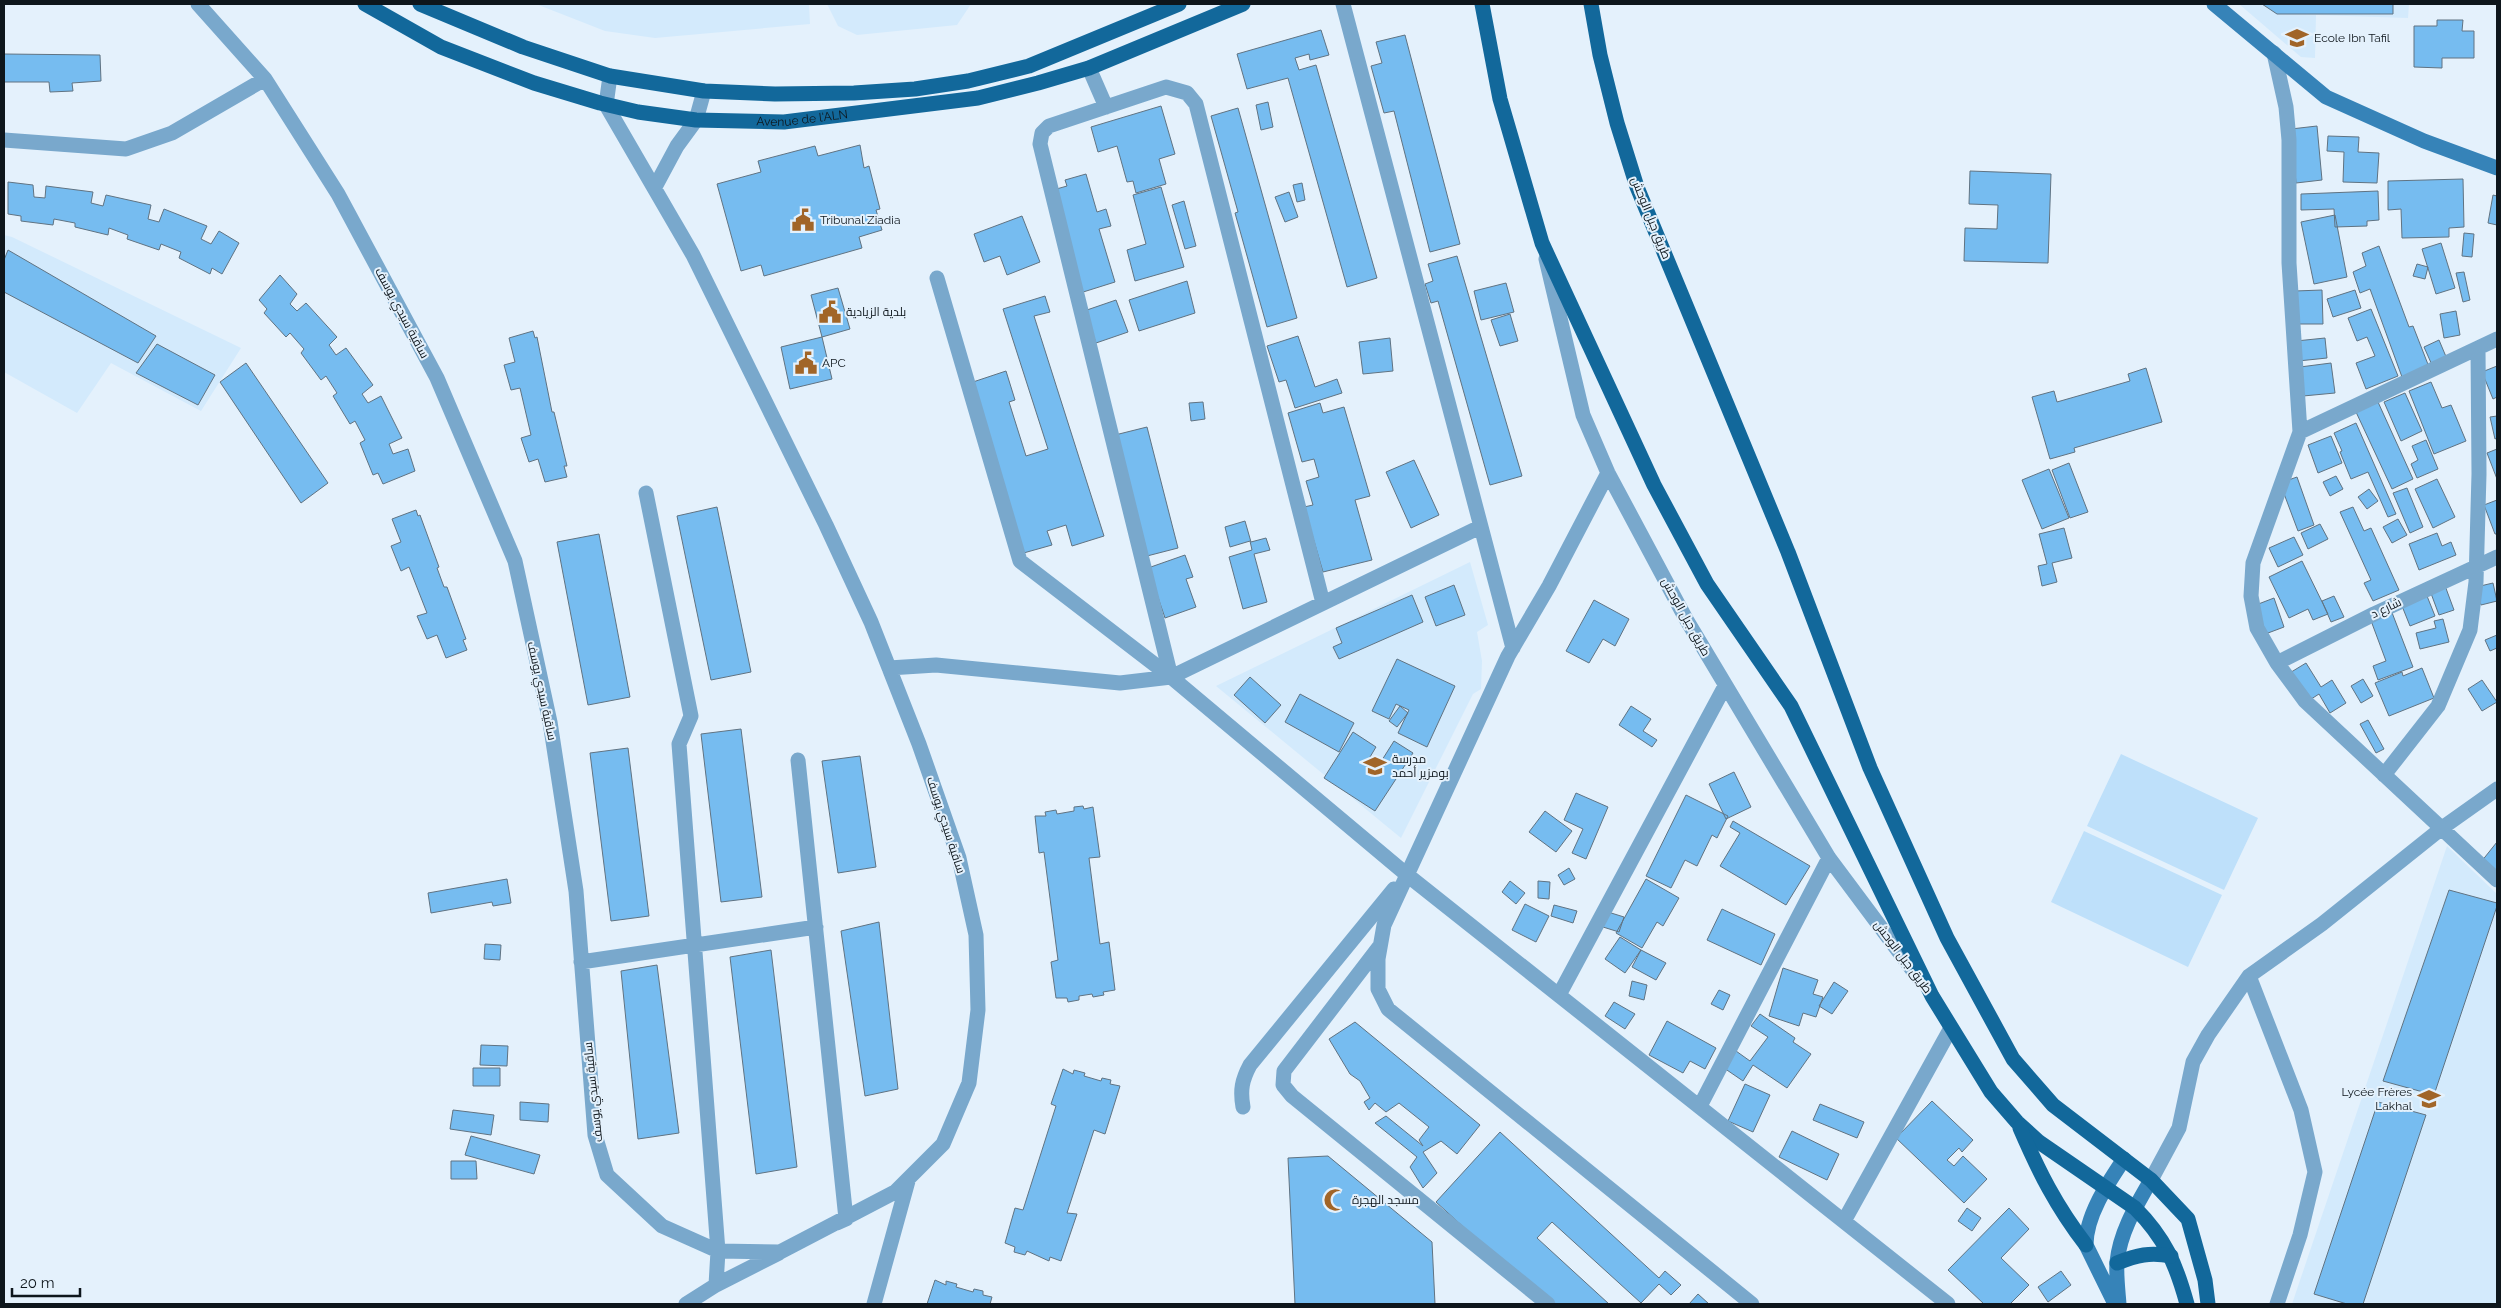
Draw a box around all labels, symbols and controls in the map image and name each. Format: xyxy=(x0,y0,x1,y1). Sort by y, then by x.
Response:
school or university icon: Ecole Ibn Tafil xyxy=(2284,25,2310,51)
place label: Ecole Ibn Tafil xyxy=(2314,31,2391,45)
street label: Avenue de l'ALN xyxy=(756,107,849,129)
street label: طريق جبل الوحش xyxy=(1628,175,1674,261)
public building icon: Tribunal Ziadia xyxy=(790,207,816,233)
place label: Tribunal Ziadia xyxy=(820,213,900,227)
street label: ساقية سيدي يوسف xyxy=(370,265,432,362)
public building icon: بلدية الزيادية xyxy=(817,299,843,325)
place label: بلدية الزيادية xyxy=(846,305,906,319)
public building icon: APC xyxy=(793,350,819,376)
place label: APC xyxy=(822,356,846,370)
street label: طريق جبل الوحش xyxy=(1659,575,1713,659)
street label: شارع د xyxy=(2368,595,2404,622)
street label: ساقية سيدي يوسف xyxy=(522,640,559,742)
place label: مدرسة بومزير أحمد xyxy=(1392,752,1449,780)
school or university icon: مدرسة بومزير أحمد xyxy=(1362,753,1388,779)
street label: ساقية سيدي يوسف xyxy=(921,775,968,876)
street label: طريق جبل الوحش xyxy=(1871,918,1935,996)
street label: ساقية سيدي يوسف xyxy=(581,1041,608,1143)
place label: Lycée Frères Lakhal xyxy=(2341,1085,2413,1113)
school or university icon: Lycée Frères Lakhal xyxy=(2416,1086,2442,1112)
mosque icon: مسجد الهجرة xyxy=(1322,1187,1348,1213)
place label: مسجد الهجرة xyxy=(1352,1193,1419,1207)
scale bar xyxy=(12,1266,80,1298)
text: 20 m xyxy=(20,1274,55,1292)

